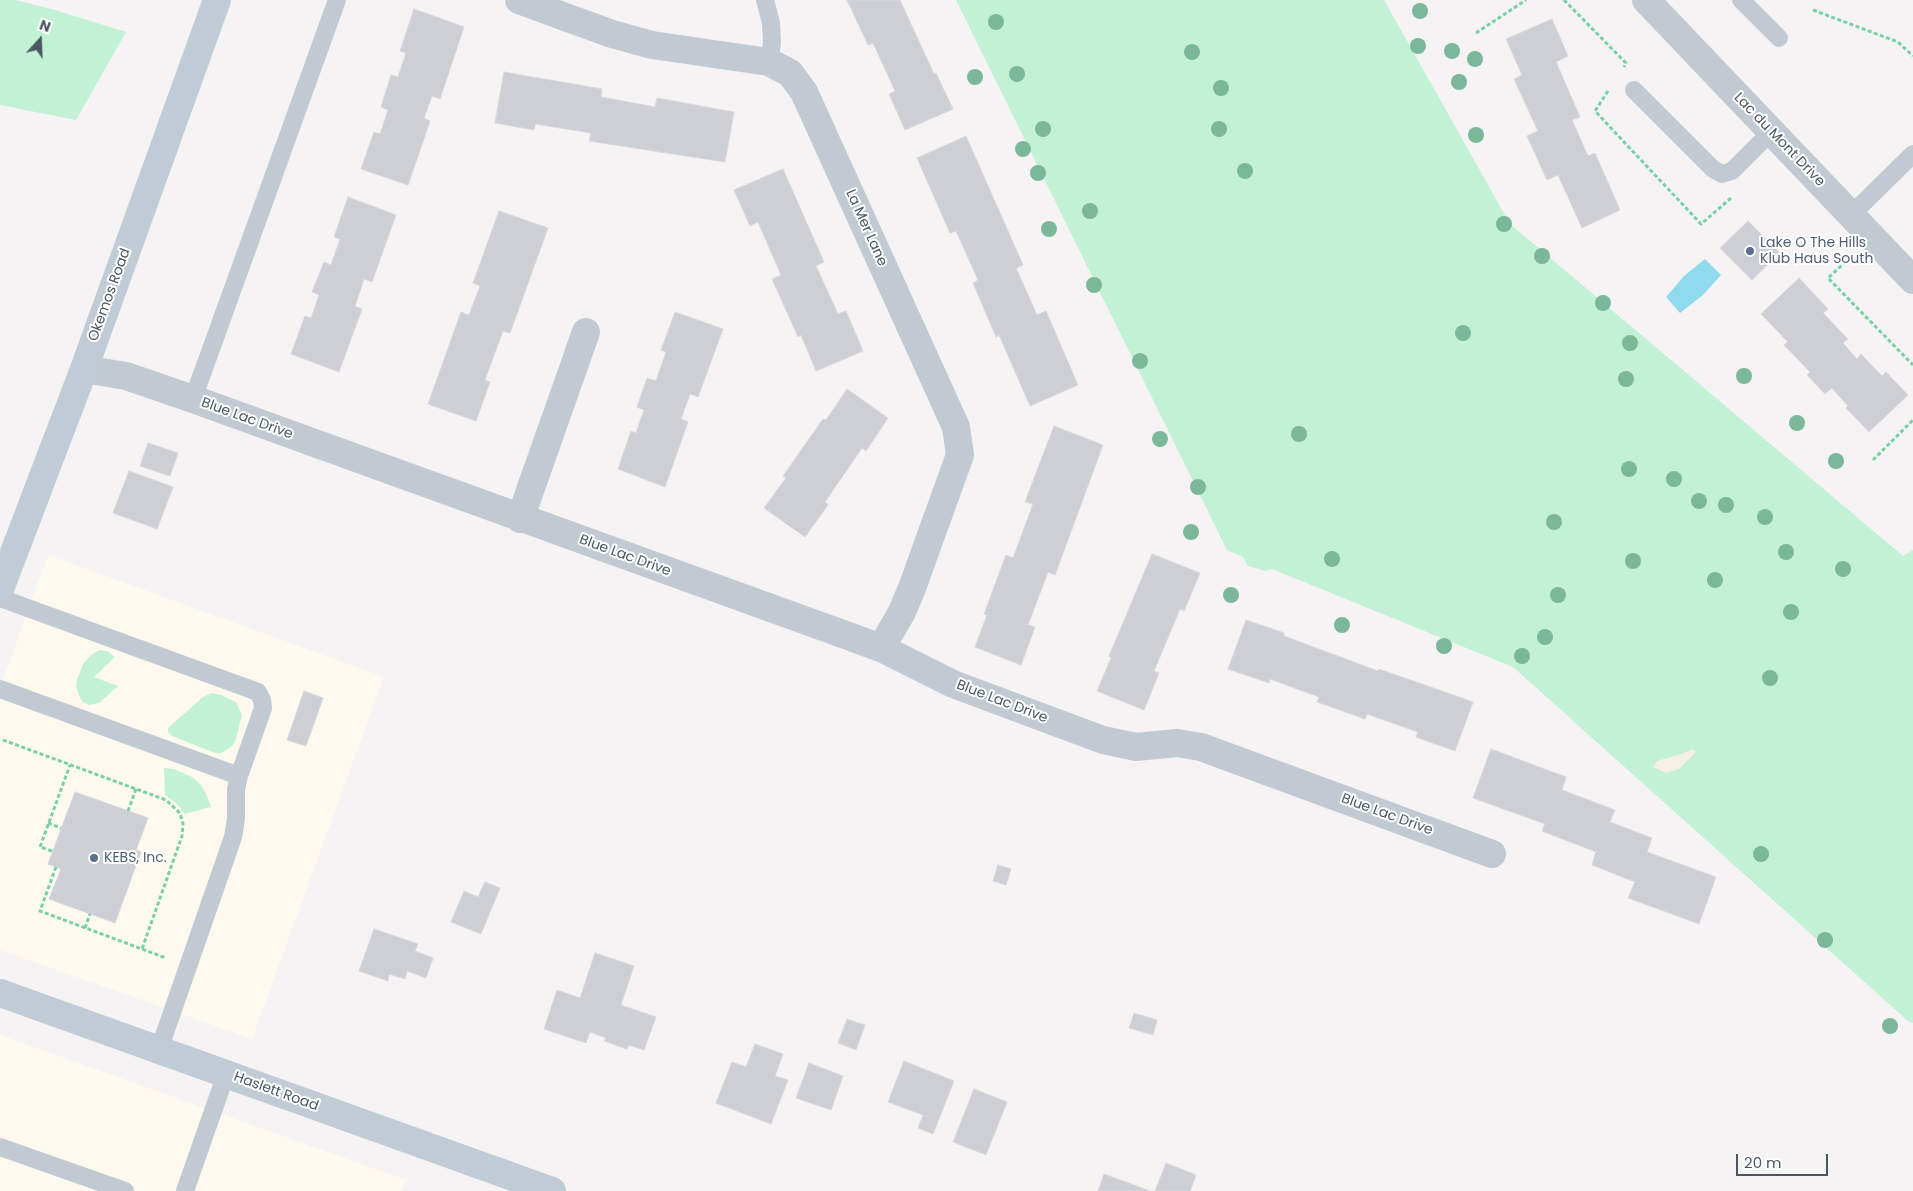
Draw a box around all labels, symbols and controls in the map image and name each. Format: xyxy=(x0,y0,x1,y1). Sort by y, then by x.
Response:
north arrow xyxy=(15,15,65,65)
text: N xyxy=(37,15,53,37)
street label: Lac du Mont Drive xyxy=(1730,90,1828,190)
street label: La Mer Lane xyxy=(842,187,890,269)
place label: Lake O The Hills Klub Haus South xyxy=(1760,235,1873,268)
marker: Lake O The Hills Klub Haus South xyxy=(1744,245,1756,257)
street label: Okemos Road xyxy=(85,246,135,344)
street label: Blue Lac Drive xyxy=(199,395,295,443)
street label: Blue Lac Drive xyxy=(577,532,673,580)
street label: Blue Lac Drive xyxy=(954,677,1050,727)
street label: Blue Lac Drive xyxy=(1339,791,1435,839)
place label: KEBS, Inc. xyxy=(104,850,167,866)
marker: KEBS, Inc. xyxy=(88,852,100,864)
street label: Haslett Road xyxy=(231,1069,321,1115)
scale bar xyxy=(1738,1144,1830,1176)
text: 20 m xyxy=(1744,1152,1782,1173)

